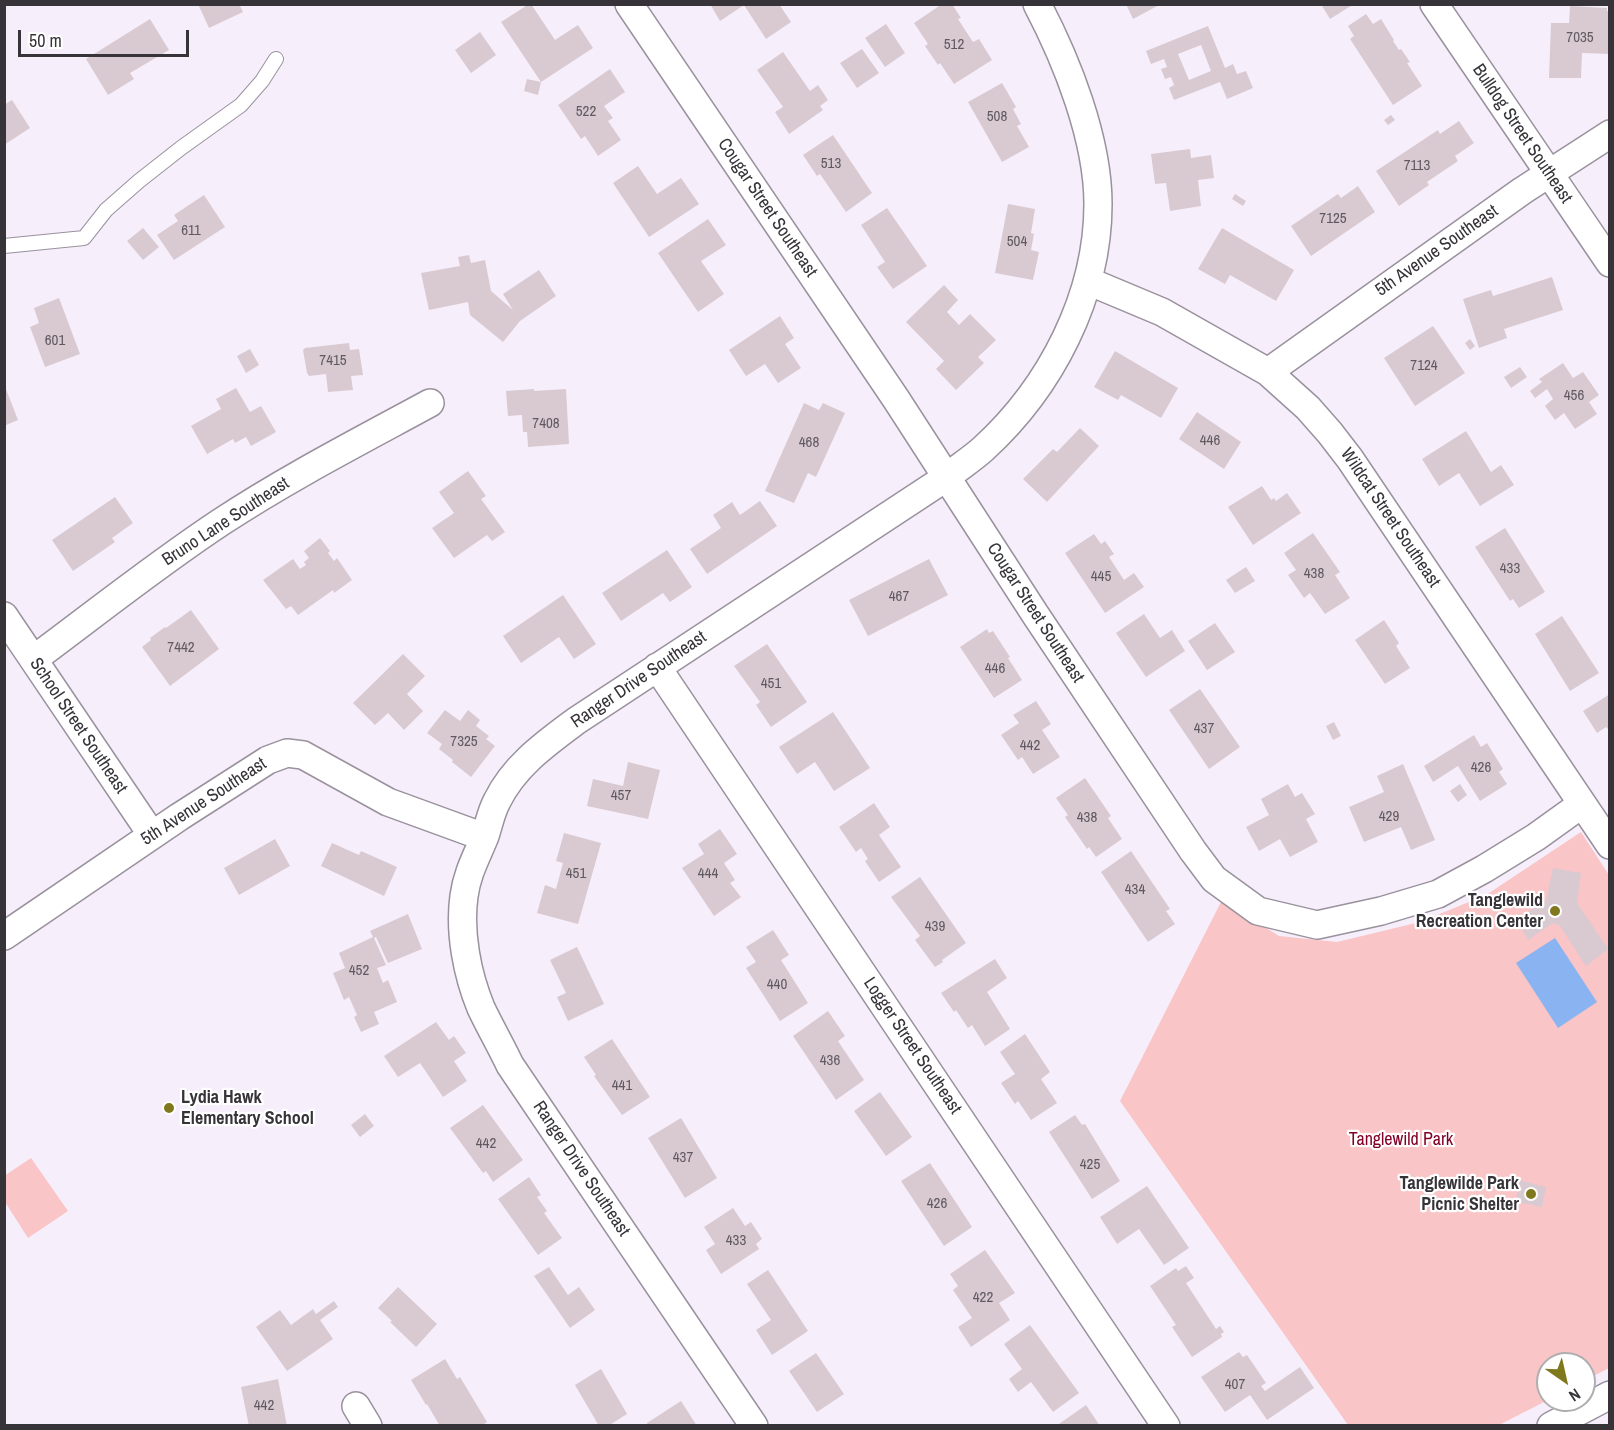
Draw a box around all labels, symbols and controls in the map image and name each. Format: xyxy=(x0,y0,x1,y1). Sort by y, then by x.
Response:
scale bar xyxy=(21,18,192,56)
text: 50 m xyxy=(29,28,62,53)
house number: 7035 xyxy=(1566,29,1594,47)
house number: 512 xyxy=(944,36,964,54)
street label: Bulldog Street Southeast xyxy=(1467,60,1577,208)
house number: 522 xyxy=(576,103,596,121)
house number: 508 xyxy=(987,108,1007,126)
street label: Cougar Street Southeast xyxy=(713,135,821,281)
house number: 513 xyxy=(821,155,841,173)
house number: 7113 xyxy=(1404,157,1430,175)
street label: 5th Avenue Southeast xyxy=(1371,201,1503,301)
house number: 7125 xyxy=(1319,210,1347,228)
house number: 611 xyxy=(181,222,201,240)
house number: 504 xyxy=(1007,233,1027,251)
house number: 601 xyxy=(45,332,65,350)
house number: 7415 xyxy=(319,352,347,370)
house number: 7124 xyxy=(1410,357,1438,375)
house number: 456 xyxy=(1564,387,1584,405)
house number: 7408 xyxy=(532,415,560,433)
house number: 446 xyxy=(1200,432,1220,450)
house number: 468 xyxy=(799,434,819,452)
street label: Wildcat Street Southeast xyxy=(1335,444,1445,592)
street label: Bruno Lane Southeast xyxy=(159,473,293,571)
street label: Cougar Street Southeast xyxy=(982,539,1088,687)
house number: 433 xyxy=(1500,560,1520,578)
house number: 438 xyxy=(1304,565,1324,583)
house number: 445 xyxy=(1091,568,1111,586)
house number: 467 xyxy=(889,588,909,606)
street label: Ranger Drive Southeast xyxy=(567,627,711,733)
house number: 7442 xyxy=(167,639,195,657)
street label: School Street Southeast xyxy=(25,654,131,798)
house number: 446 xyxy=(985,660,1005,678)
house number: 451 xyxy=(761,675,781,693)
house number: 437 xyxy=(1194,720,1214,738)
house number: 7325 xyxy=(450,733,478,751)
house number: 442 xyxy=(1020,737,1040,755)
street label: 5th Avenue Southeast xyxy=(137,753,271,851)
house number: 426 xyxy=(1471,759,1491,777)
house number: 457 xyxy=(611,787,631,805)
house number: 429 xyxy=(1379,808,1399,826)
house number: 438 xyxy=(1077,809,1097,827)
house number: 451 xyxy=(566,865,586,883)
house number: 444 xyxy=(698,865,718,883)
house number: 434 xyxy=(1125,881,1145,899)
place label: Tanglewild Recreation Center xyxy=(1416,890,1543,932)
marker: Tanglewild Recreation Center xyxy=(1548,904,1562,918)
house number: 439 xyxy=(925,918,945,936)
house number: 452 xyxy=(349,962,369,980)
street label: Logger Street Southeast xyxy=(858,974,966,1118)
house number: 440 xyxy=(767,976,787,994)
house number: 436 xyxy=(820,1052,840,1070)
house number: 441 xyxy=(612,1077,632,1095)
place label: Lydia Hawk Elementary School xyxy=(181,1087,314,1130)
street label: Ranger Drive Southeast xyxy=(528,1097,634,1241)
marker: Lydia Hawk Elementary School xyxy=(162,1101,176,1115)
park label: Tanglewild Park xyxy=(1349,1129,1453,1151)
house number: 442 xyxy=(476,1135,496,1153)
house number: 437 xyxy=(673,1149,693,1167)
house number: 425 xyxy=(1080,1156,1100,1174)
place label: Tanglewilde Park Picnic Shelter xyxy=(1399,1173,1519,1216)
marker: Tanglewilde Park Picnic Shelter xyxy=(1524,1187,1538,1201)
house number: 426 xyxy=(927,1195,947,1213)
house number: 433 xyxy=(726,1232,746,1250)
house number: 422 xyxy=(973,1289,993,1307)
north arrow xyxy=(1536,1352,1596,1412)
house number: 407 xyxy=(1225,1376,1245,1394)
text: N xyxy=(1565,1383,1585,1407)
house number: 442 xyxy=(254,1397,274,1415)

